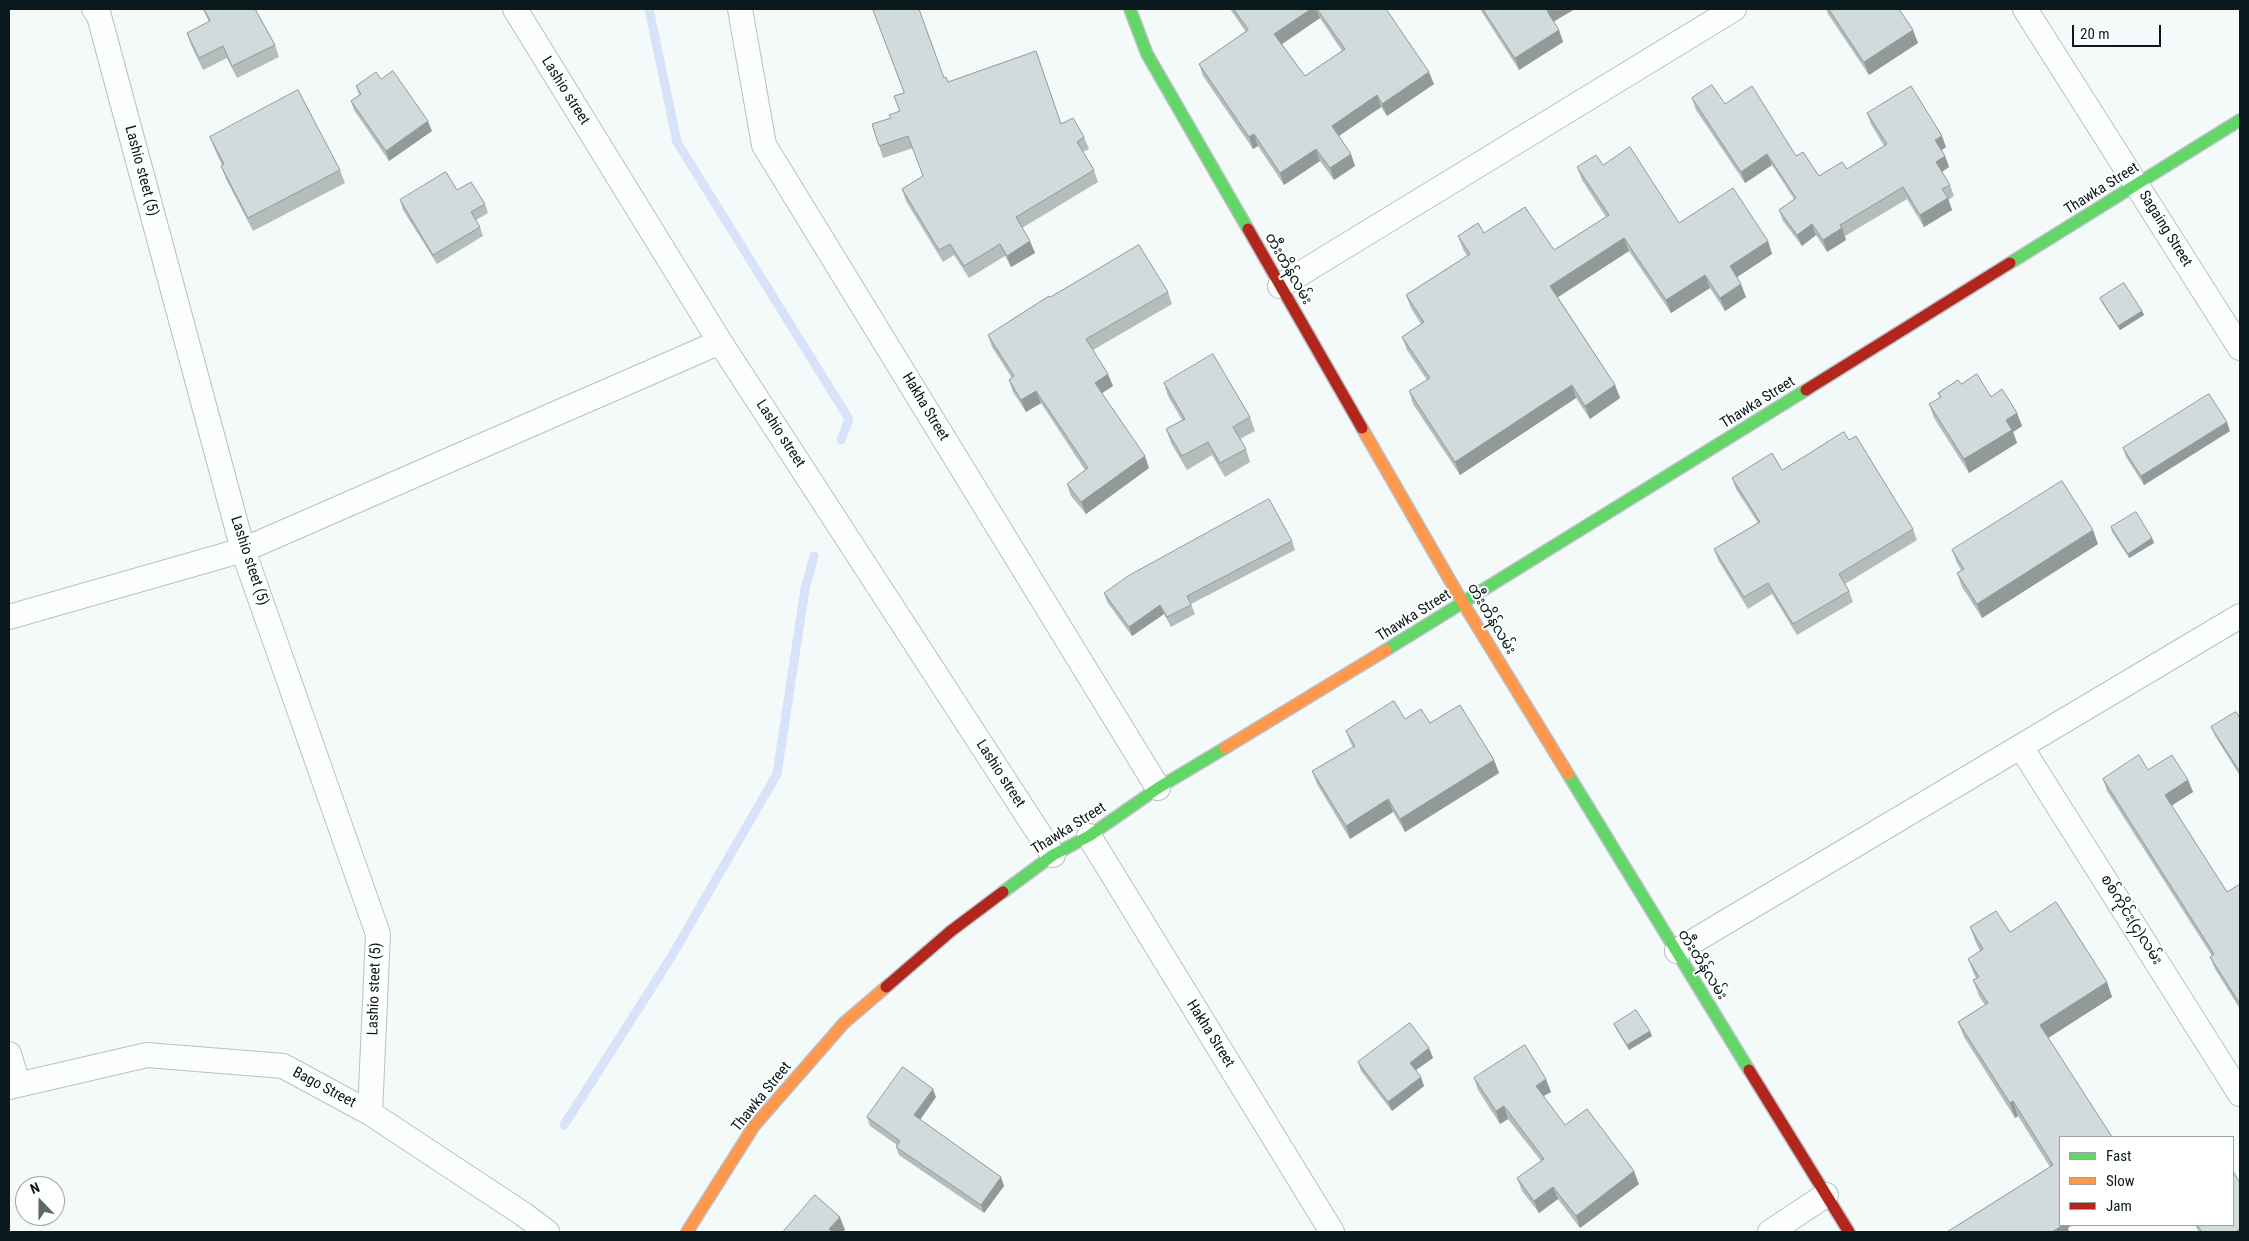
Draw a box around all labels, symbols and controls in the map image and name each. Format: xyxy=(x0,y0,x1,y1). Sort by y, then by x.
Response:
scale bar xyxy=(2074,15,2163,47)
text: 20 m xyxy=(2080,25,2110,43)
street label: Lashio street xyxy=(537,54,593,128)
street label: Lashio steet (5) xyxy=(120,124,162,218)
street label: Thawka Street xyxy=(2061,159,2143,219)
street label: Sagaing Street xyxy=(2135,188,2195,270)
street label: တီးတိန်လမ်း xyxy=(1260,230,1316,308)
street label: Hakha Street xyxy=(898,370,952,444)
street label: Thawka Street xyxy=(1717,373,1799,433)
street label: Lashio street xyxy=(751,397,809,471)
street label: Lashio steet (5) xyxy=(226,514,272,608)
street label: တီးတိန်လမ်း xyxy=(1463,580,1519,658)
street label: Thawka Street xyxy=(1373,586,1455,646)
street label: Lashio street xyxy=(971,737,1029,811)
street label: Thawka Street xyxy=(1028,799,1110,859)
street label: စစ်ကိုင်း(၄)လမ်း xyxy=(2096,872,2166,968)
street label: တီးတိန်လမ်း xyxy=(1673,926,1731,1004)
street label: Lashio steet (5) xyxy=(364,942,386,1036)
street label: Hakha Street xyxy=(1182,997,1238,1071)
street label: Thawka Street xyxy=(728,1058,796,1136)
street label: Bago Street xyxy=(289,1064,359,1112)
legend xyxy=(2059,1136,2234,1226)
text: Fast xyxy=(2106,1147,2131,1165)
text: Slow xyxy=(2106,1172,2135,1190)
north arrow xyxy=(15,1176,65,1226)
text: N xyxy=(28,1179,42,1197)
text: Jam xyxy=(2106,1197,2132,1215)

